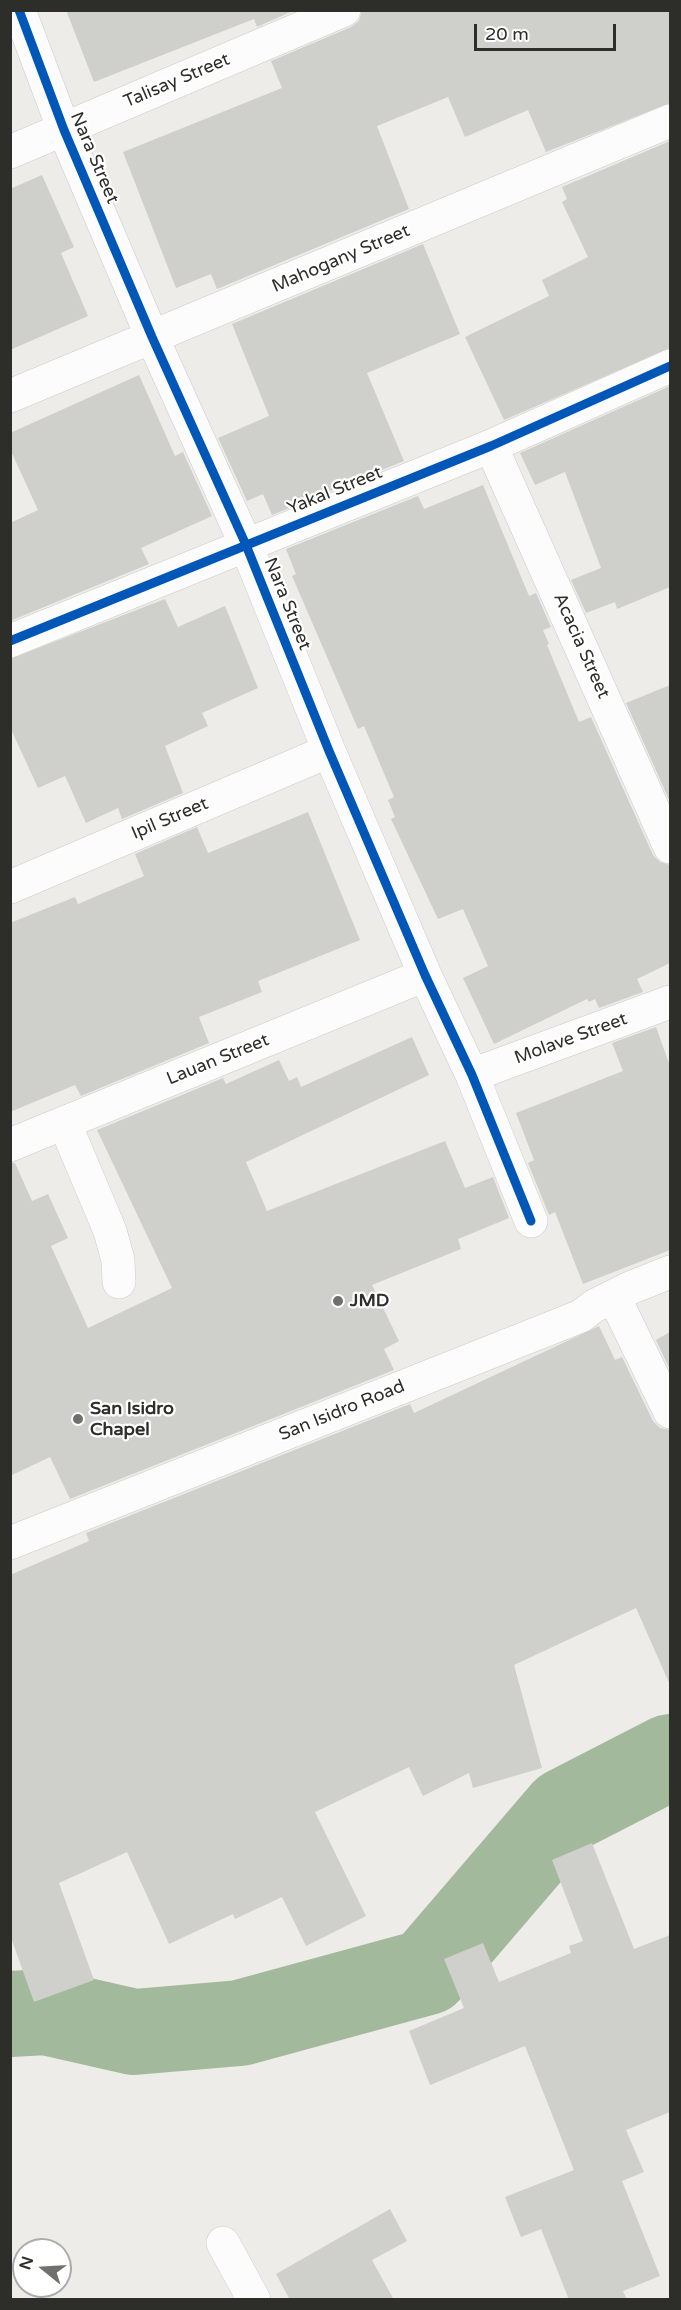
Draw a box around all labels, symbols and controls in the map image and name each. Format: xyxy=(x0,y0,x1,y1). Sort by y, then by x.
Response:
scale bar xyxy=(477,12,620,50)
text: 20 m xyxy=(485,23,529,45)
street label: Talisay Street xyxy=(121,49,233,113)
street label: Nara Street xyxy=(65,109,123,207)
street label: Mahogany Street xyxy=(269,220,413,298)
street label: Yakal Street xyxy=(284,462,386,520)
street label: Nara Street xyxy=(259,555,315,653)
street label: Acacia Street xyxy=(548,590,614,702)
street label: Ipil Street xyxy=(128,793,212,845)
street label: Molave Street xyxy=(512,1009,630,1069)
street label: Lauan Street xyxy=(164,1030,272,1090)
place label: JMD xyxy=(350,1290,389,1312)
marker: JMD xyxy=(331,1294,345,1308)
street label: San Isidro Road xyxy=(276,1376,408,1446)
place label: San Isidro Chapel xyxy=(90,1398,174,1440)
marker: San Isidro Chapel xyxy=(71,1412,85,1426)
north arrow xyxy=(12,2238,72,2298)
text: N xyxy=(15,2254,38,2272)

